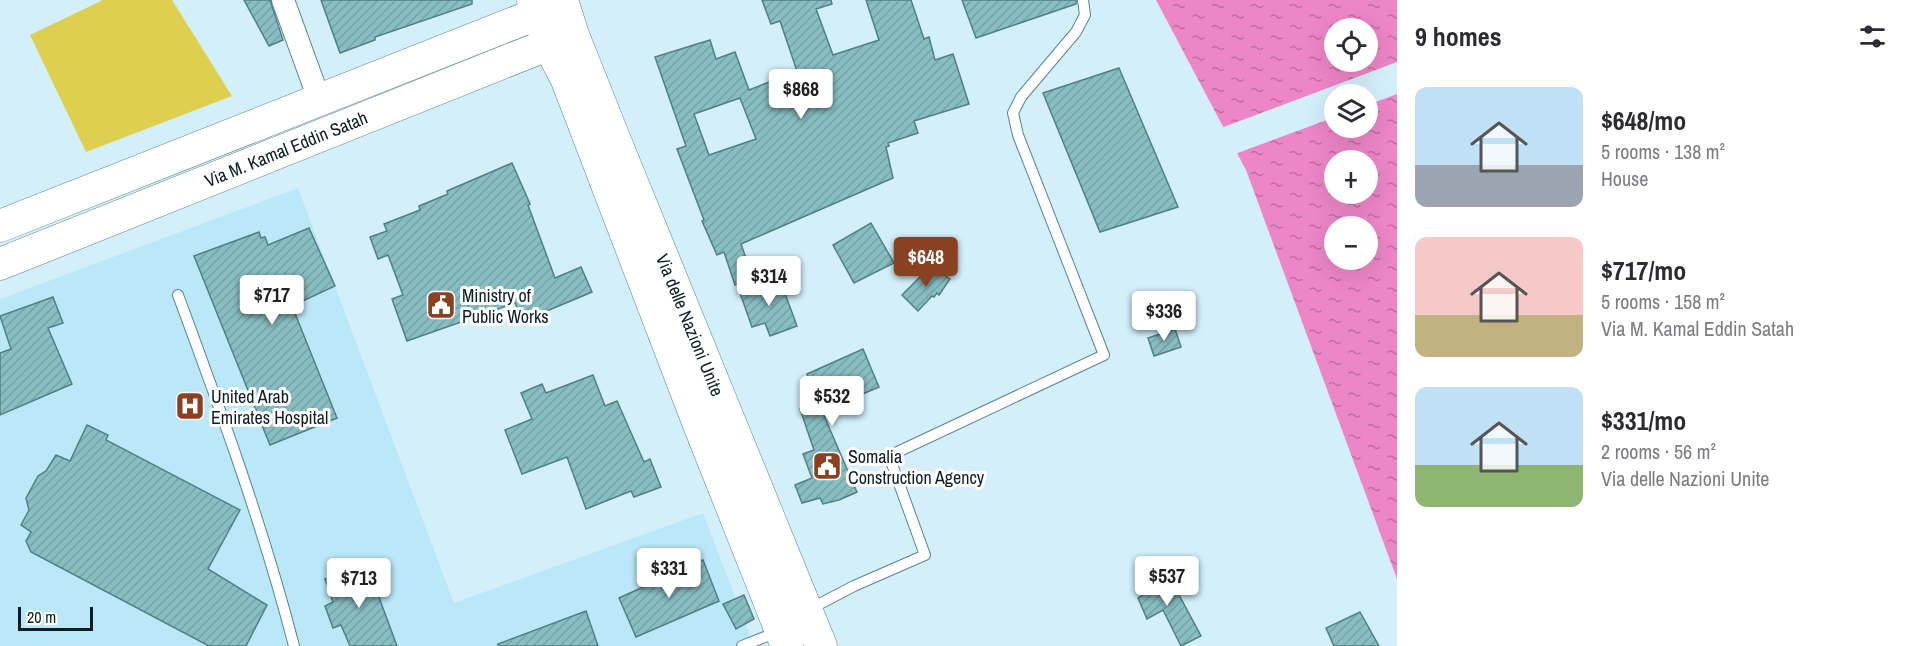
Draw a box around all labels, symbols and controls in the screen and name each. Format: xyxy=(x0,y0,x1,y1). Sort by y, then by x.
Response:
map controls xyxy=(1324,18,1378,270)
button: locate xyxy=(1324,18,1378,72)
text: 9 homes xyxy=(1415,19,1502,54)
icon: filters xyxy=(1856,20,1889,53)
pin: $868 xyxy=(765,69,837,120)
text: $868 xyxy=(783,75,819,102)
button: layers xyxy=(1324,84,1378,138)
text: $648/mo xyxy=(1601,103,1686,138)
street label: Via M. Kamal Eddin Satah xyxy=(201,105,371,193)
icon: home xyxy=(1463,111,1535,183)
text: 5 rooms · 138 m² xyxy=(1601,138,1725,165)
button: + xyxy=(1324,150,1378,204)
text: House xyxy=(1601,165,1648,192)
button: − xyxy=(1324,216,1378,270)
pin: $648 xyxy=(890,237,962,288)
text: $648 xyxy=(908,243,944,270)
street label: Via delle Nazioni Unite xyxy=(650,250,730,400)
text: $717/mo xyxy=(1601,253,1686,288)
pin: $314 xyxy=(733,256,805,307)
icon: home xyxy=(1463,261,1535,333)
text: $314 xyxy=(751,262,787,289)
pin: $717 xyxy=(236,275,308,326)
text: $717 xyxy=(254,281,290,308)
place label: Ministry of Public Works xyxy=(462,283,549,329)
text: 5 rooms · 158 m² xyxy=(1601,288,1725,315)
public building icon: Ministry of Public Works xyxy=(425,289,457,321)
pin: $336 xyxy=(1128,291,1200,342)
text: $336 xyxy=(1146,297,1182,324)
text: Via M. Kamal Eddin Satah xyxy=(1601,315,1794,342)
pin: $532 xyxy=(796,376,868,427)
text: $532 xyxy=(814,382,850,409)
place label: United Arab Emirates Hospital xyxy=(211,384,328,430)
hospital icon: United Arab Emirates Hospital xyxy=(174,390,206,422)
text: $331/mo xyxy=(1601,403,1686,438)
icon: home xyxy=(1463,411,1535,483)
text: 2 rooms · 56 m² xyxy=(1601,438,1716,465)
place label: Somalia Construction Agency xyxy=(848,444,985,490)
public building icon: Somalia Construction Agency xyxy=(811,450,843,482)
text: Via delle Nazioni Unite xyxy=(1601,465,1769,492)
pin: $331 xyxy=(633,548,705,599)
text: $331 xyxy=(651,554,687,581)
pin: $537 xyxy=(1131,556,1203,607)
pin: $713 xyxy=(323,558,395,609)
text: $537 xyxy=(1149,562,1185,589)
text: $713 xyxy=(341,564,377,591)
scale bar xyxy=(18,604,93,632)
text: 20 m xyxy=(27,606,56,628)

